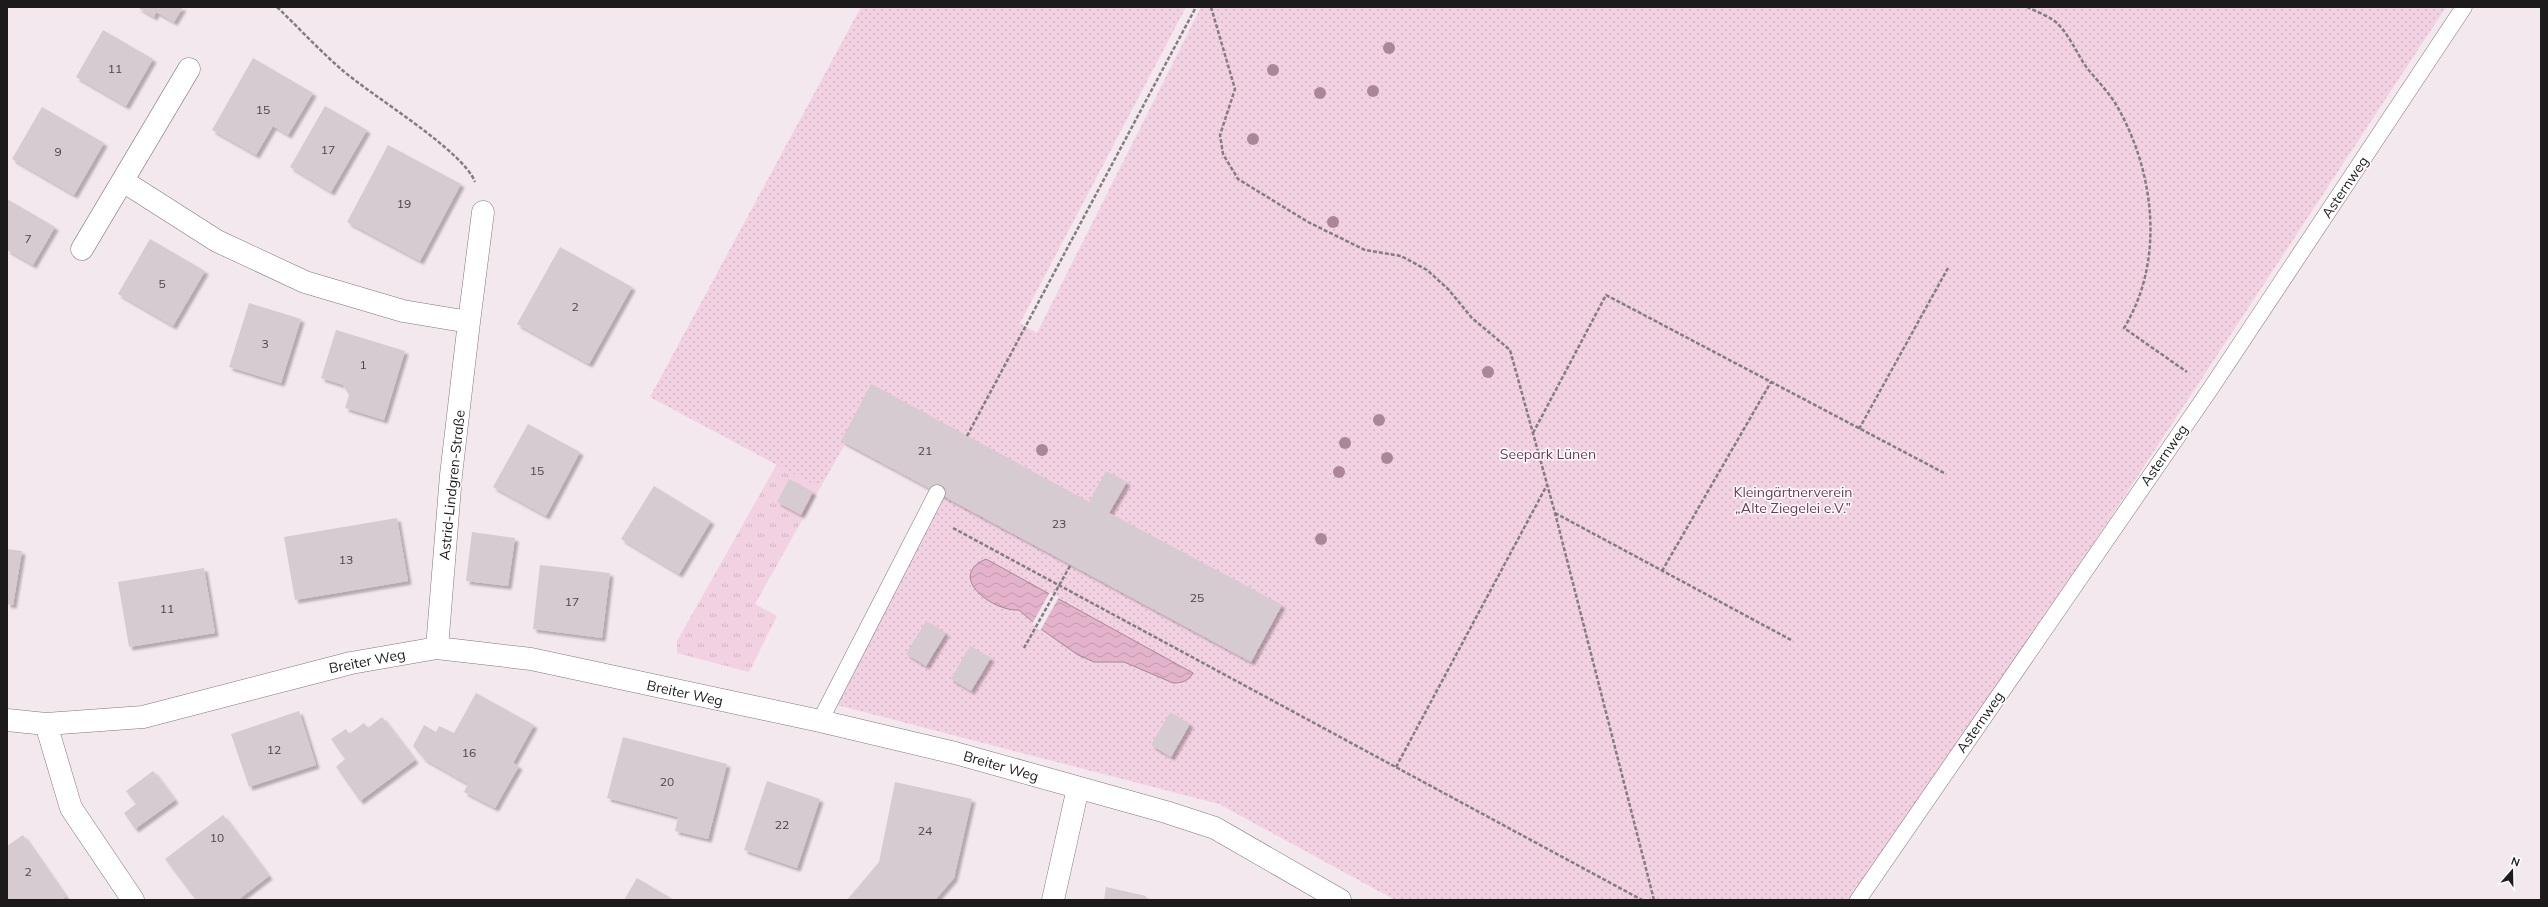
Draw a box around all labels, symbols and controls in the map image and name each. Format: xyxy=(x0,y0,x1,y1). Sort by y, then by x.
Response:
house number: 11 xyxy=(108,61,122,76)
house number: 15 xyxy=(256,102,270,117)
house number: 17 xyxy=(321,142,335,157)
house number: 9 xyxy=(54,144,62,159)
street label: Asternweg xyxy=(2318,153,2372,221)
house number: 19 xyxy=(397,196,411,211)
house number: 7 xyxy=(24,231,32,246)
house number: 5 xyxy=(158,276,166,291)
house number: 2 xyxy=(571,299,579,314)
house number: 3 xyxy=(261,336,269,351)
house number: 1 xyxy=(359,357,367,372)
street label: Astrid-Lindgren-Straße xyxy=(435,409,469,561)
street label: Asternweg xyxy=(2136,421,2192,489)
house number: 21 xyxy=(918,443,932,458)
park label: Seepark Lünen xyxy=(1500,445,1596,463)
house number: 15 xyxy=(530,463,544,478)
park label: Kleingärtnerverein „Alte Ziegelei e.V.” xyxy=(1734,483,1852,517)
house number: 23 xyxy=(1052,516,1066,531)
house number: 13 xyxy=(339,552,353,567)
house number: 25 xyxy=(1190,590,1204,605)
house number: 17 xyxy=(565,594,579,609)
house number: 11 xyxy=(160,601,174,616)
street label: Breiter Weg xyxy=(327,645,407,677)
street label: Breiter Weg xyxy=(645,676,725,710)
street label: Asternweg xyxy=(1952,688,2008,756)
house number: 12 xyxy=(267,742,281,757)
house number: 16 xyxy=(462,745,476,760)
street label: Breiter Weg xyxy=(961,747,1041,785)
house number: 20 xyxy=(660,774,674,789)
house number: 22 xyxy=(775,817,789,832)
house number: 24 xyxy=(918,823,932,838)
house number: 10 xyxy=(210,830,224,845)
north arrow xyxy=(2492,851,2532,891)
text: N xyxy=(2509,854,2522,870)
house number: 2 xyxy=(24,864,32,879)

